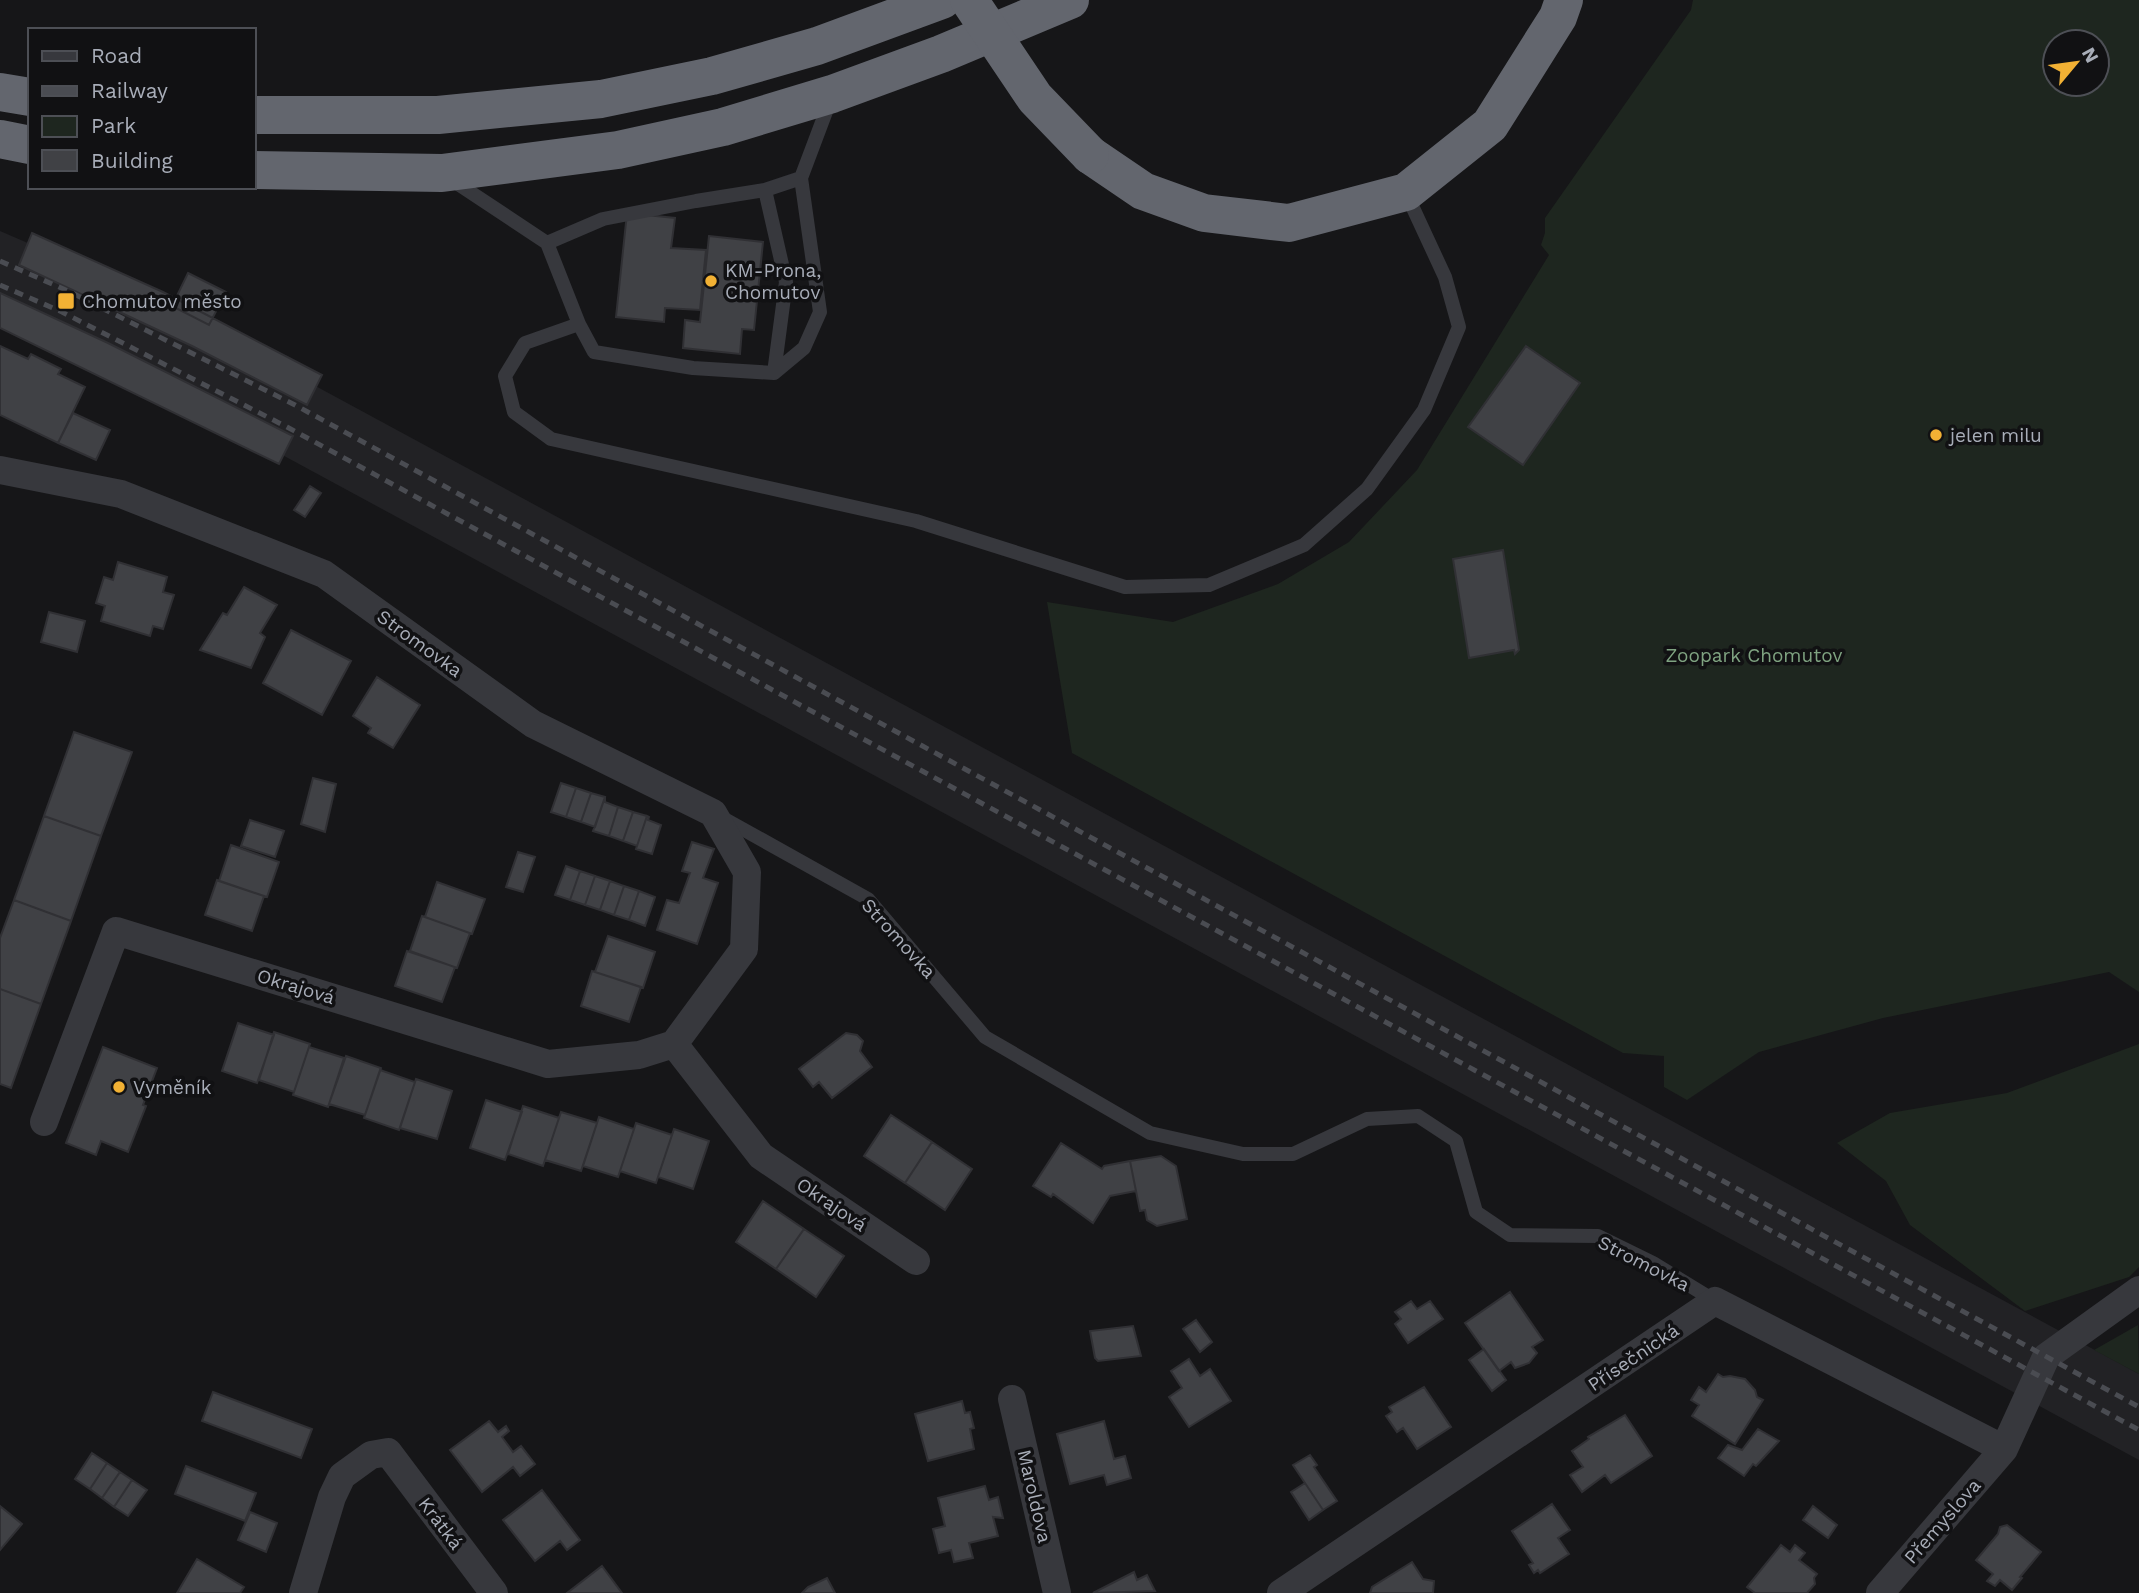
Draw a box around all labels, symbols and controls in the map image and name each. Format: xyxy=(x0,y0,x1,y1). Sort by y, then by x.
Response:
legend xyxy=(28,28,256,189)
north arrow xyxy=(2041,28,2111,98)
text: Road xyxy=(91,43,142,68)
text: N xyxy=(2077,43,2104,67)
text: Railway xyxy=(91,78,168,103)
text: Park xyxy=(91,113,136,138)
text: Building xyxy=(91,148,173,173)
place label: KM-Prona, Chomutov xyxy=(725,259,821,304)
marker: KM-Prona, Chomutov xyxy=(703,273,719,289)
place label: Chomutov město xyxy=(82,290,242,313)
marker: Chomutov město xyxy=(56,291,76,311)
place label: jelen milu xyxy=(1948,424,2042,447)
marker: jelen milu xyxy=(1928,427,1944,443)
street label: Stromovka xyxy=(373,605,467,682)
park label: Zoopark Chomutov xyxy=(1666,644,1843,667)
street label: Stromovka xyxy=(857,894,941,983)
street label: Okrajová xyxy=(254,964,338,1009)
place label: Vyměník xyxy=(133,1076,212,1099)
marker: Vyměník xyxy=(111,1079,127,1095)
street label: Okrajová xyxy=(792,1173,871,1236)
street label: Stromovka xyxy=(1594,1231,1694,1296)
street label: Přísečnická xyxy=(1583,1318,1683,1396)
street label: Maroldova xyxy=(1013,1447,1056,1545)
street label: Přemyslova xyxy=(1899,1474,1986,1569)
street label: Krátká xyxy=(413,1493,468,1554)

